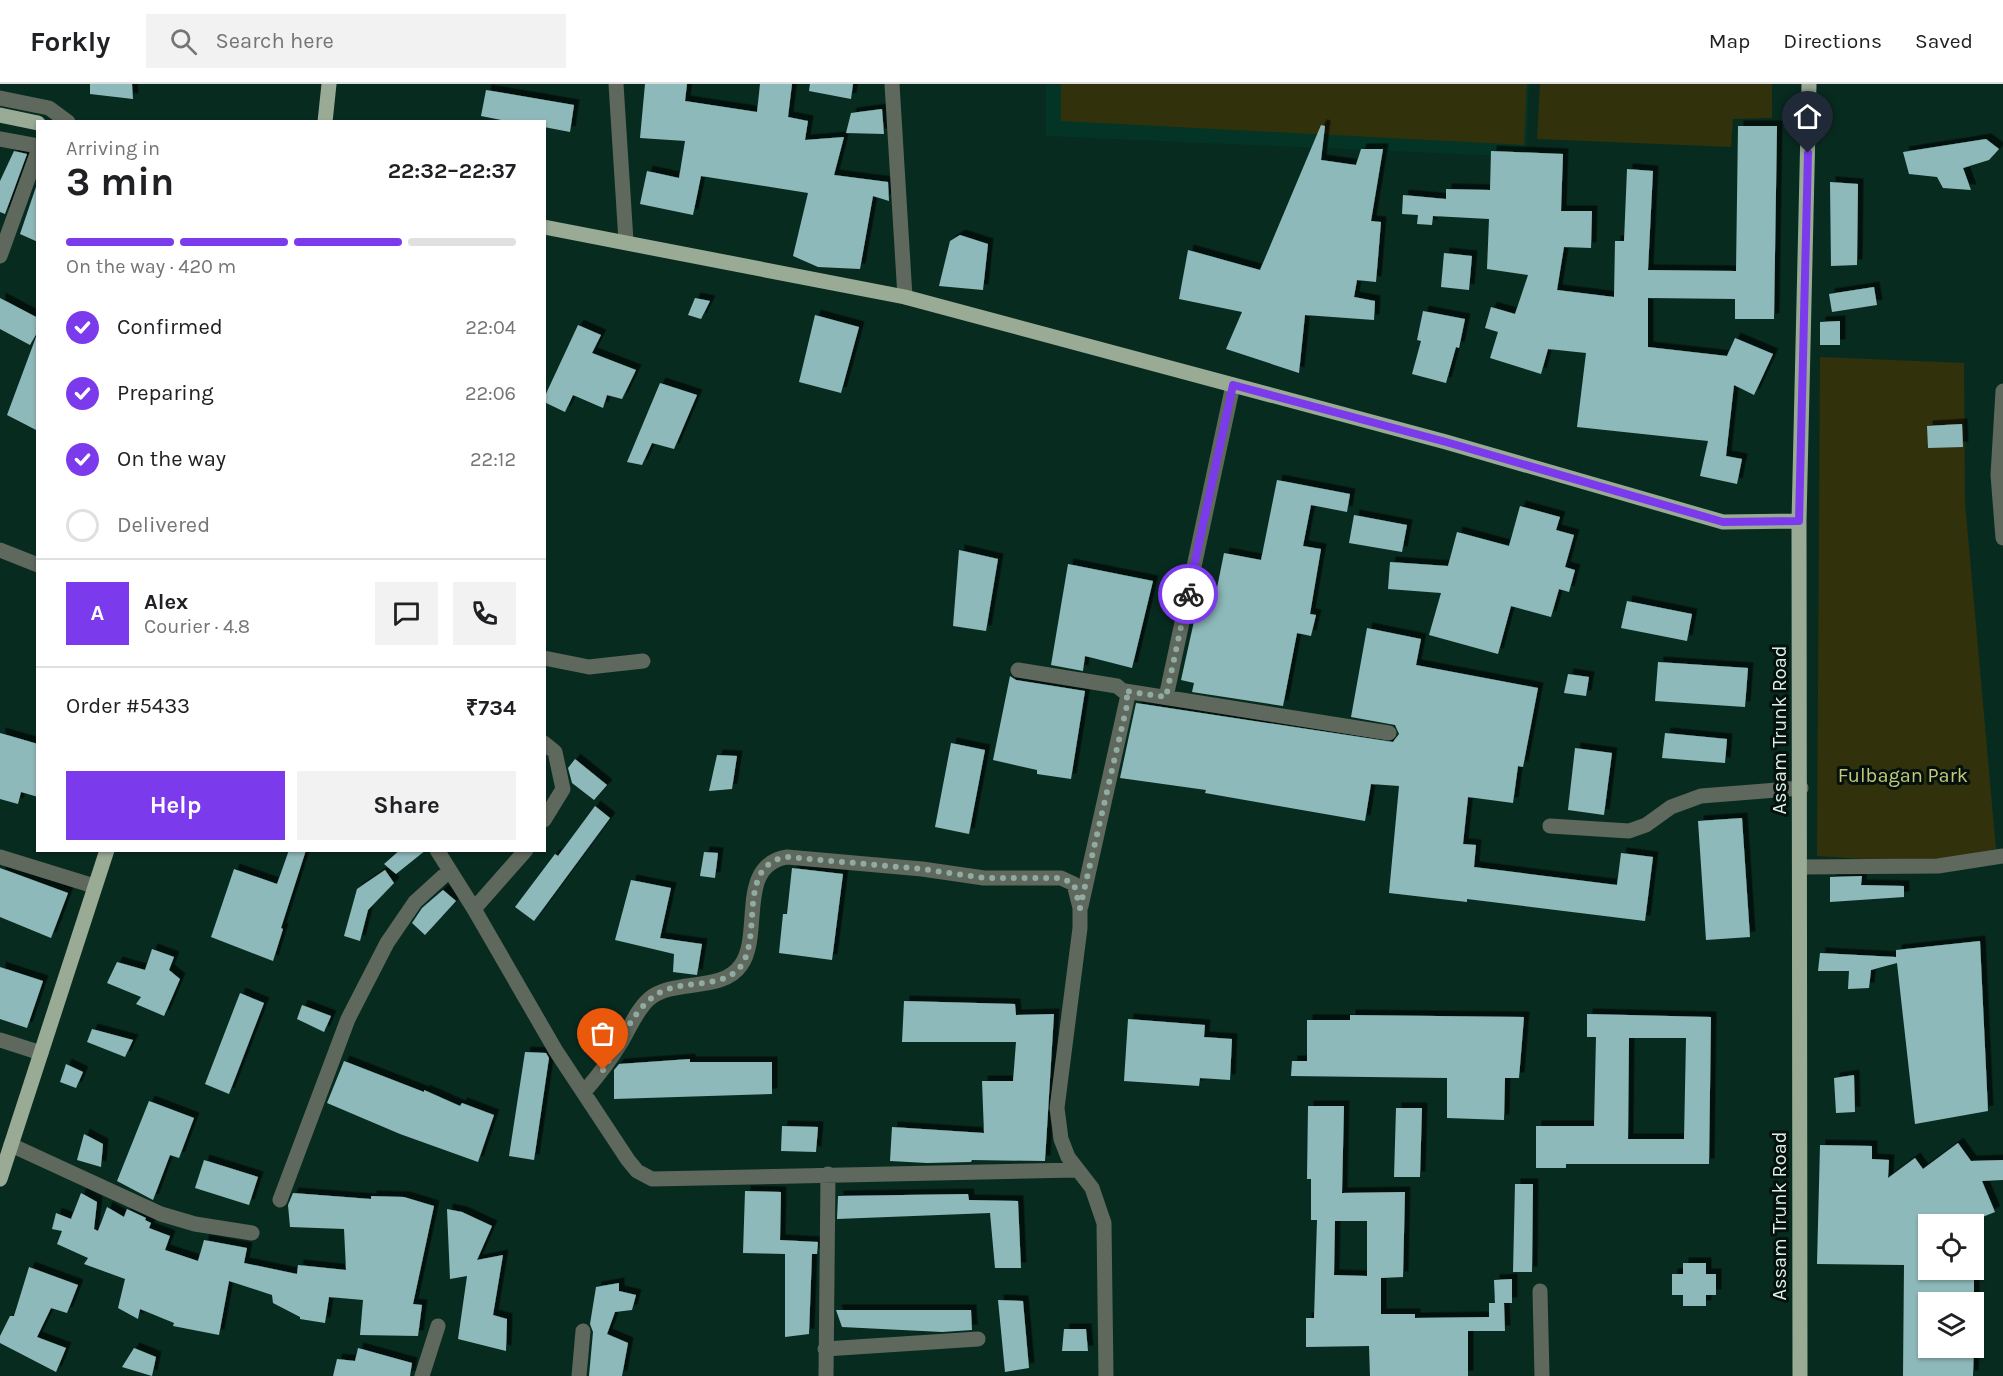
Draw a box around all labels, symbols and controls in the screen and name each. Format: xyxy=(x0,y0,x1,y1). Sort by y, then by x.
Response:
search box xyxy=(146,14,566,68)
text: Forkly xyxy=(30,25,110,58)
icon: search xyxy=(167,25,200,58)
text: Search here xyxy=(215,28,334,54)
text: Map xyxy=(1709,29,1750,53)
text: Directions xyxy=(1783,29,1882,53)
text: Saved xyxy=(1915,29,1973,53)
pin xyxy=(1782,91,1833,153)
icon: home xyxy=(1791,100,1824,133)
text: Arriving in xyxy=(66,137,160,160)
text: 22:32–22:37 xyxy=(388,158,516,184)
text: 3 min xyxy=(66,159,174,205)
text: On the way · 420 m xyxy=(66,255,236,278)
icon: check xyxy=(66,311,99,344)
text: Confirmed xyxy=(117,314,223,340)
text: 22:04 xyxy=(465,316,516,339)
icon: check xyxy=(66,377,99,410)
text: Preparing xyxy=(117,380,214,406)
text: 22:06 xyxy=(465,382,516,405)
icon: check xyxy=(66,443,99,476)
text: On the way xyxy=(117,446,226,472)
text: 22:12 xyxy=(470,448,516,471)
text: Delivered xyxy=(117,512,210,538)
courier xyxy=(1158,564,1218,624)
icon: bike xyxy=(1172,578,1205,611)
button: chat xyxy=(375,582,438,645)
button: phone xyxy=(453,582,516,645)
text: Alex xyxy=(144,589,188,615)
text: A xyxy=(91,600,104,626)
text: Courier · 4.8 xyxy=(144,615,250,638)
street label: Assam Trunk Road xyxy=(1768,646,1791,815)
text: Order #5433 xyxy=(66,693,190,719)
text: ₹734 xyxy=(466,695,516,721)
park label: Fulbagan Park xyxy=(1838,764,1968,787)
button: Help xyxy=(66,771,285,840)
button: Share xyxy=(297,771,516,840)
pin xyxy=(577,1008,628,1070)
icon: bag xyxy=(586,1017,619,1050)
street label: Assam Trunk Road xyxy=(1768,1132,1791,1301)
map controls xyxy=(1918,1214,1984,1358)
button: locate xyxy=(1918,1214,1984,1280)
button: layers xyxy=(1918,1292,1984,1358)

